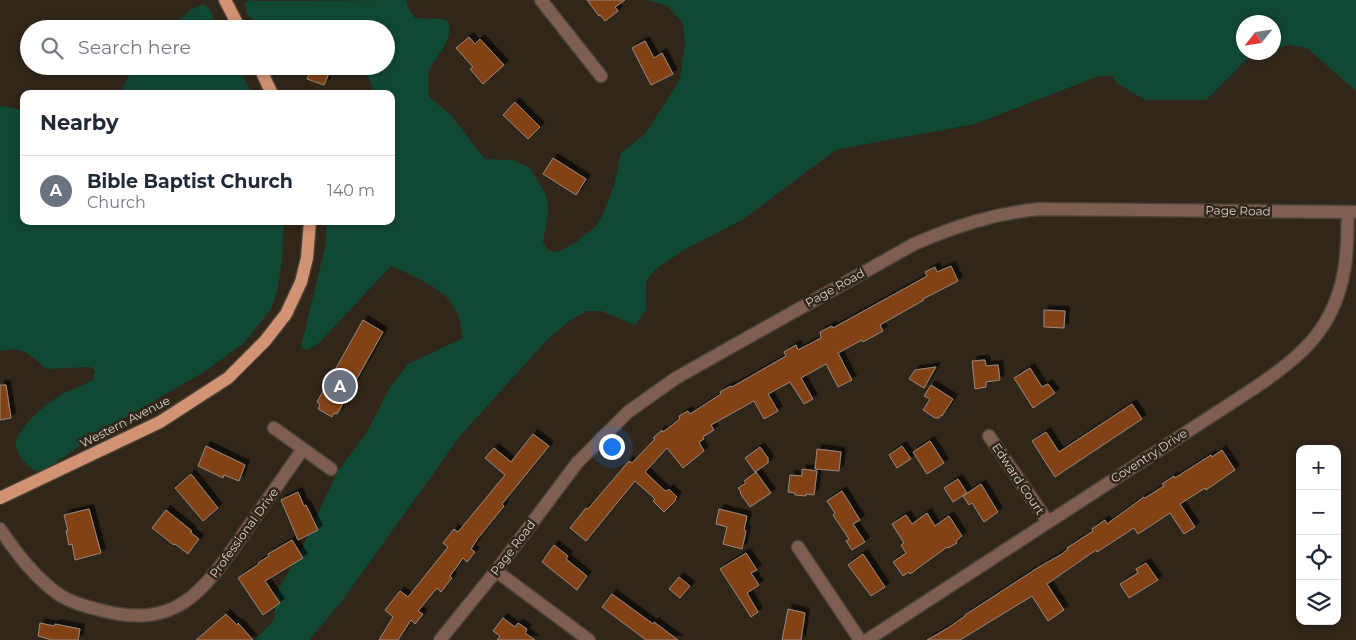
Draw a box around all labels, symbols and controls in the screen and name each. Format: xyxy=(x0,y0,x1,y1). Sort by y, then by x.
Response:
north arrow xyxy=(1236,15,1281,60)
search box xyxy=(20,20,395,75)
icon: search xyxy=(38,34,66,62)
text: Search here xyxy=(78,36,191,59)
text: Nearby xyxy=(40,110,119,135)
text: Bible Baptist Church xyxy=(87,170,293,193)
text: A xyxy=(50,181,62,200)
text: 140 m xyxy=(327,181,375,200)
text: Church xyxy=(87,193,146,212)
street label: Page Road xyxy=(1205,202,1271,219)
street label: Page Road xyxy=(802,265,867,310)
pin: A xyxy=(324,367,356,405)
street label: Western Avenue xyxy=(77,392,172,451)
street label: Coventry Drive xyxy=(1108,425,1190,486)
your location xyxy=(599,434,625,460)
street label: Edward Court xyxy=(989,440,1048,517)
map controls xyxy=(1296,445,1341,625)
button: + xyxy=(1296,445,1341,490)
street label: Professional Drive xyxy=(206,485,281,580)
button: − xyxy=(1296,490,1341,535)
street label: Page Road xyxy=(487,517,538,578)
button: locate xyxy=(1296,535,1341,580)
button: layers xyxy=(1296,580,1341,625)

